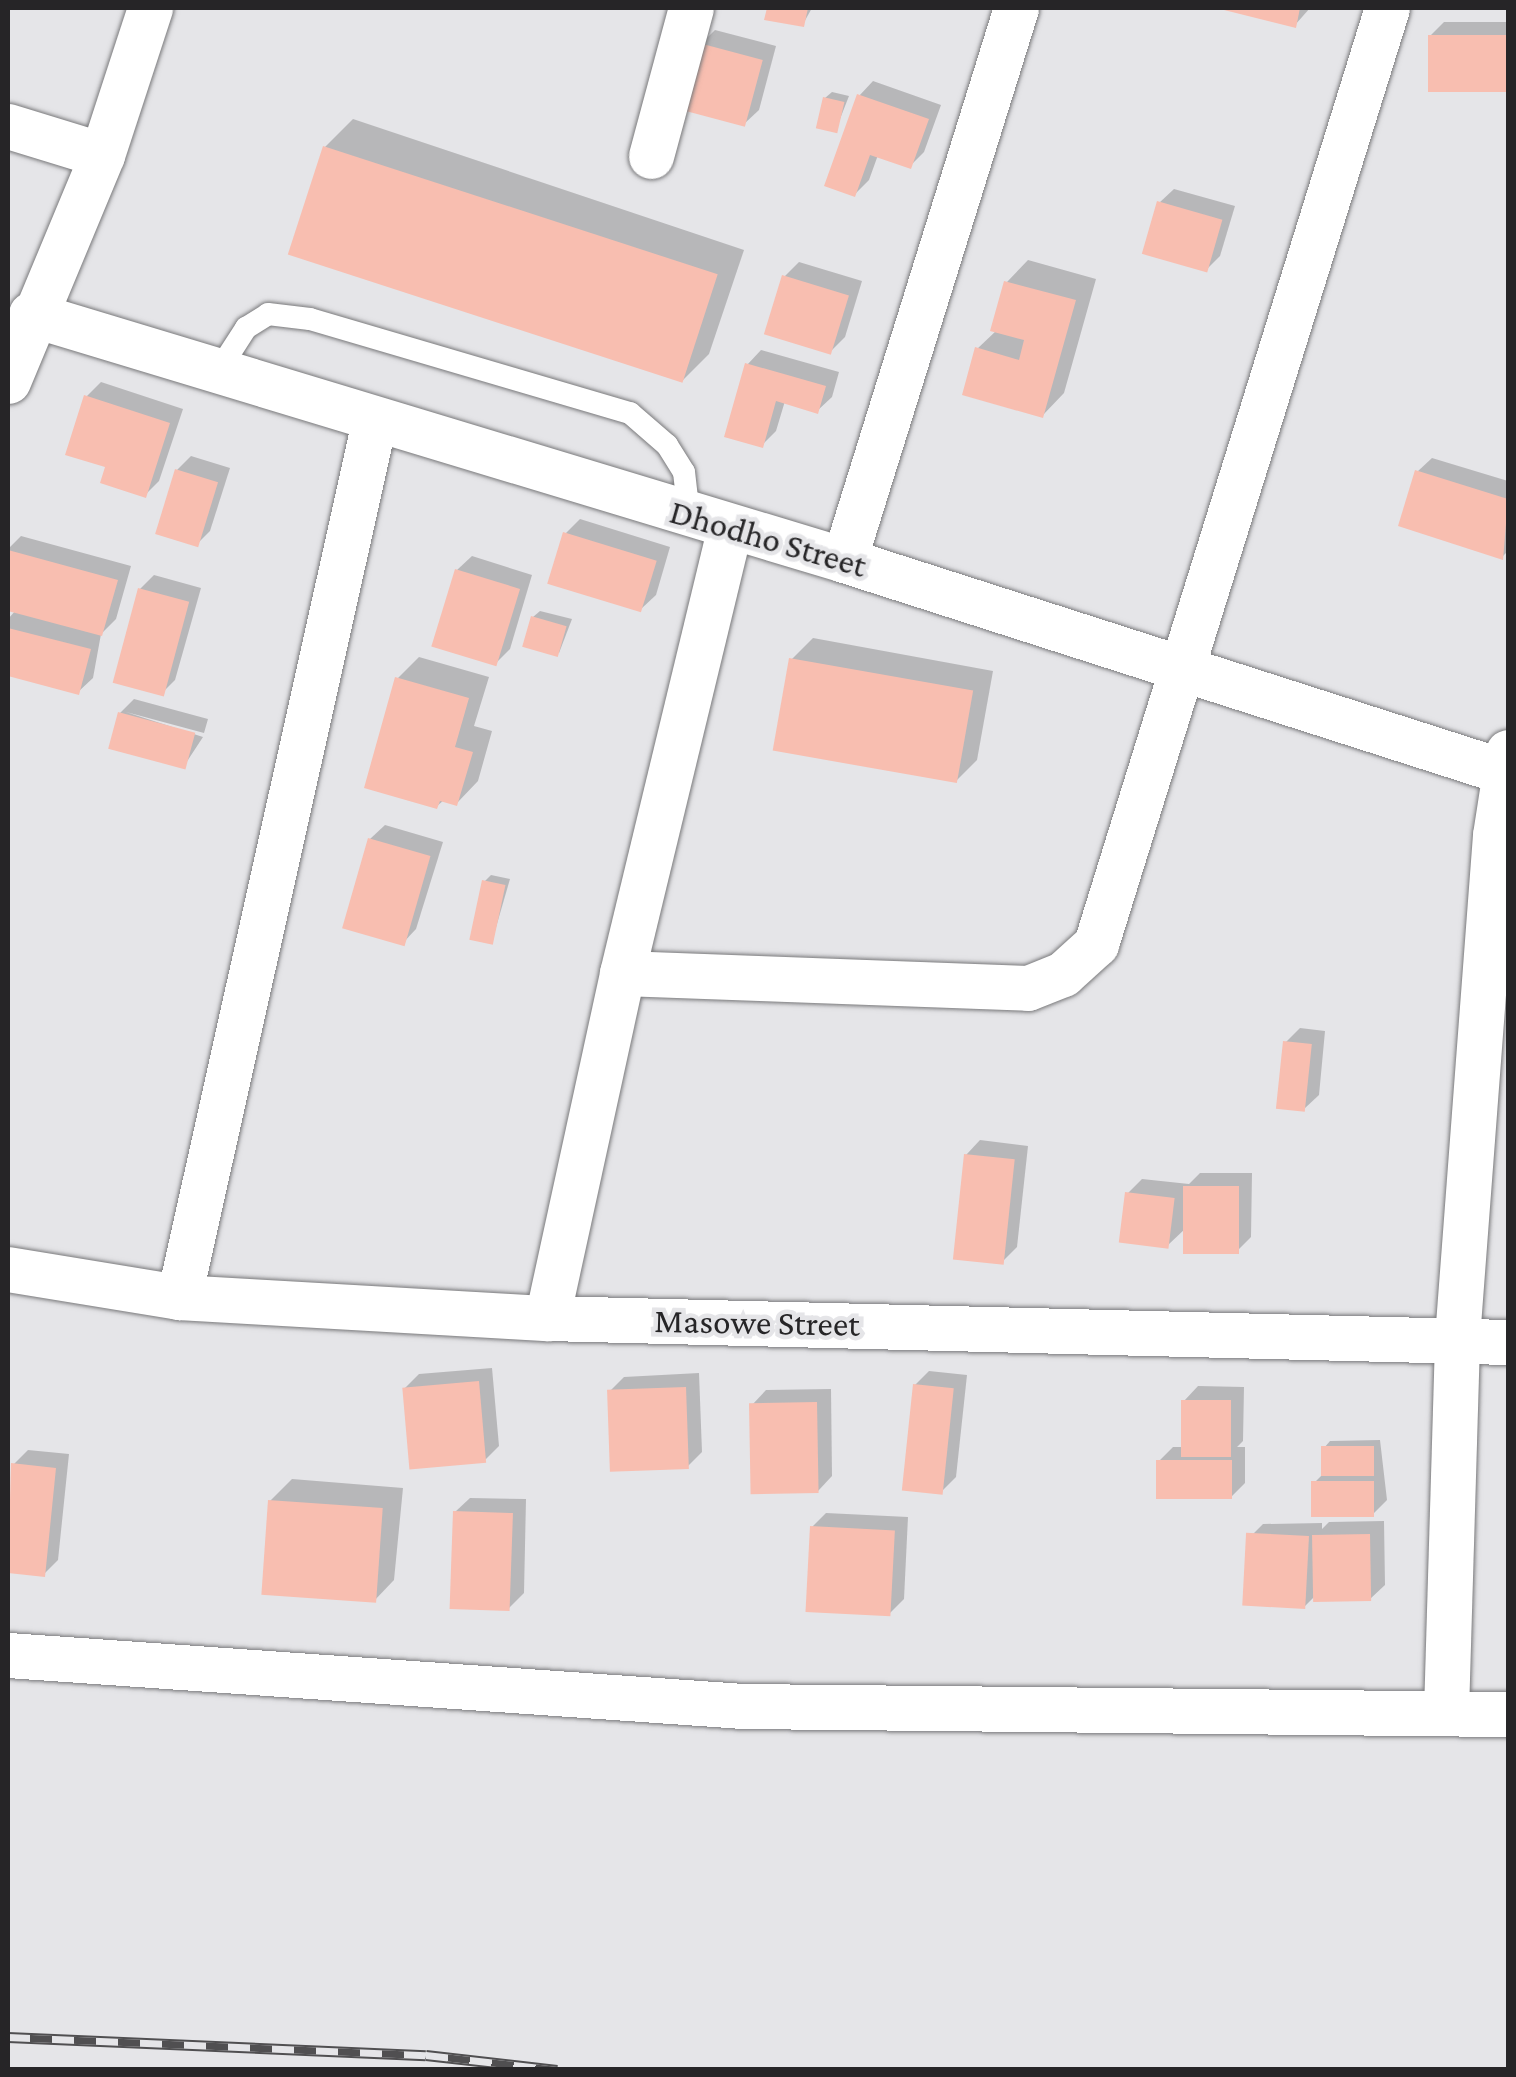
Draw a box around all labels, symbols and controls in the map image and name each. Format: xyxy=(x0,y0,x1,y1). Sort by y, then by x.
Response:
street label: Dhodho Street xyxy=(665,491,871,587)
street label: Masowe Street xyxy=(654,1300,860,1346)

